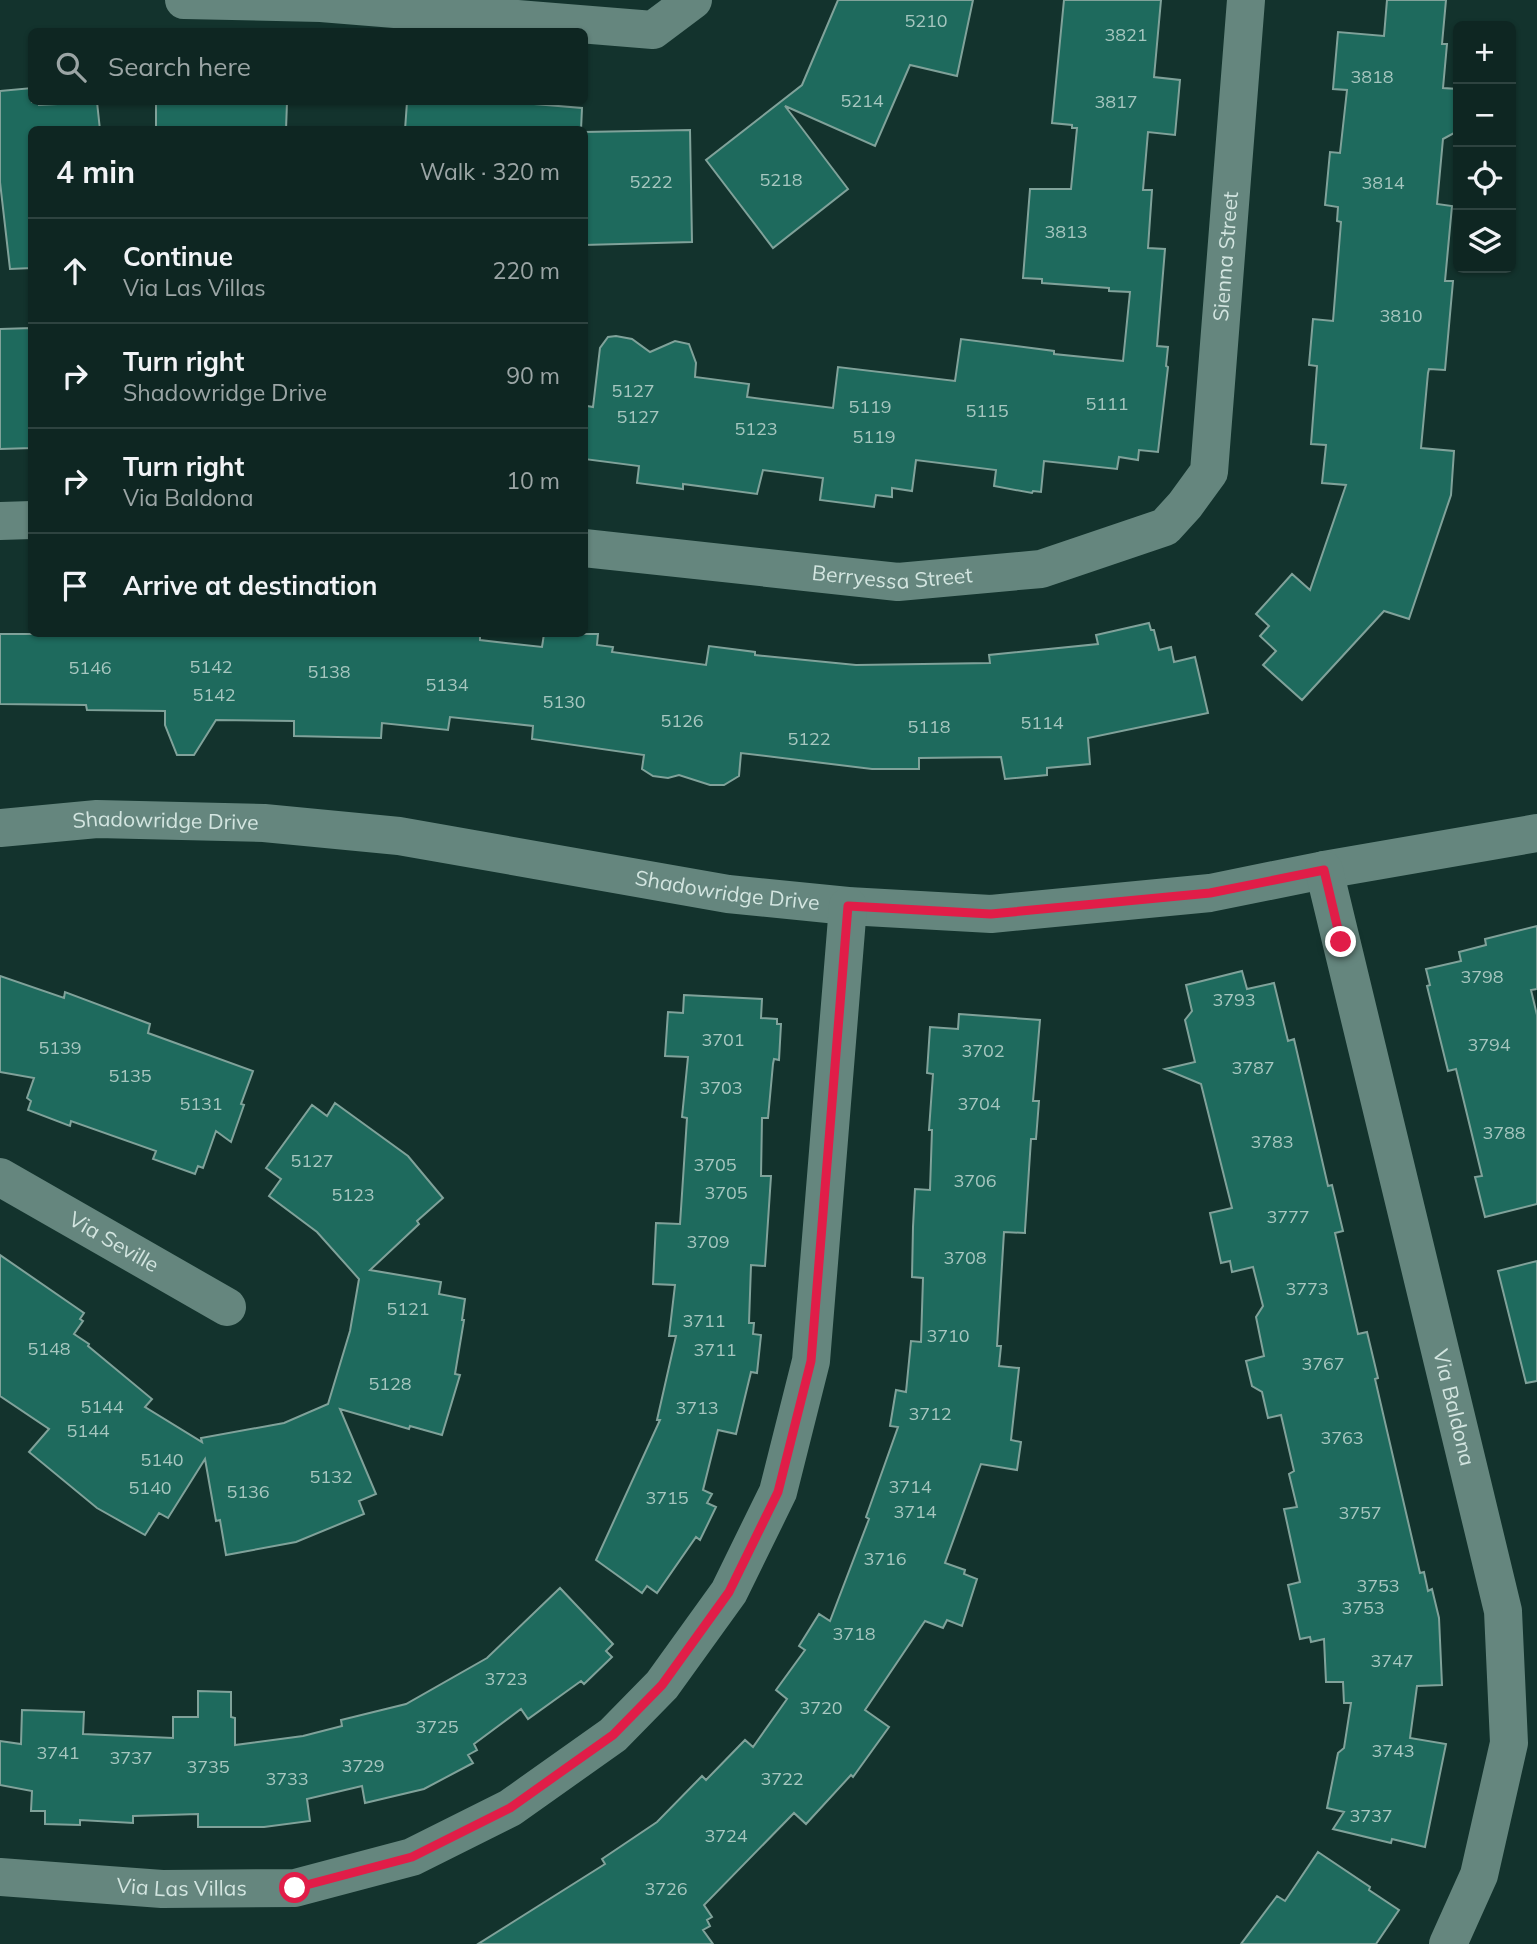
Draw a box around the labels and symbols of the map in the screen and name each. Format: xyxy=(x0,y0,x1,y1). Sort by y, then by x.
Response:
house number: 5210 xyxy=(904,9,948,32)
house number: 3821 xyxy=(1104,23,1148,46)
house number: 3818 xyxy=(1350,65,1394,88)
house number: 5214 xyxy=(840,89,884,112)
house number: 3817 xyxy=(1094,90,1138,113)
house number: 5218 xyxy=(759,168,803,191)
house number: 5222 xyxy=(629,170,673,193)
house number: 3814 xyxy=(1361,171,1405,194)
street label: Sienna Street xyxy=(1207,190,1243,322)
house number: 3813 xyxy=(1044,220,1088,243)
house number: 3810 xyxy=(1379,304,1423,327)
house number: 5127 xyxy=(611,379,655,402)
house number: 5111 xyxy=(1085,392,1129,415)
house number: 5119 xyxy=(848,395,892,418)
house number: 5115 xyxy=(965,399,1009,422)
house number: 5127 xyxy=(616,405,660,428)
house number: 5123 xyxy=(734,417,778,440)
house number: 5119 xyxy=(852,425,896,448)
street label: Berryessa Street xyxy=(811,559,973,594)
house number: 5142 xyxy=(189,655,233,678)
house number: 5146 xyxy=(68,656,112,679)
house number: 5138 xyxy=(307,660,351,683)
house number: 5134 xyxy=(425,673,469,696)
house number: 5142 xyxy=(192,683,236,706)
house number: 5130 xyxy=(542,690,586,713)
house number: 5126 xyxy=(660,709,704,732)
house number: 5114 xyxy=(1020,711,1064,734)
house number: 5118 xyxy=(907,715,951,738)
house number: 5122 xyxy=(787,727,831,750)
street label: Shadowridge Drive xyxy=(71,805,259,835)
street label: Shadowridge Drive xyxy=(633,864,821,915)
route end xyxy=(1325,926,1356,957)
house number: 3798 xyxy=(1460,965,1504,988)
house number: 3793 xyxy=(1212,988,1256,1011)
house number: 3701 xyxy=(701,1028,745,1051)
house number: 3794 xyxy=(1467,1033,1511,1056)
house number: 5139 xyxy=(38,1036,82,1059)
house number: 3702 xyxy=(961,1039,1005,1062)
house number: 3787 xyxy=(1231,1056,1275,1079)
house number: 5135 xyxy=(108,1064,152,1087)
house number: 3703 xyxy=(699,1076,743,1099)
house number: 5131 xyxy=(179,1092,223,1115)
house number: 3704 xyxy=(957,1092,1001,1115)
house number: 3788 xyxy=(1482,1121,1526,1144)
house number: 3783 xyxy=(1250,1130,1294,1153)
house number: 5127 xyxy=(290,1149,334,1172)
house number: 3705 xyxy=(693,1153,737,1176)
house number: 3706 xyxy=(953,1169,997,1192)
house number: 3705 xyxy=(704,1181,748,1204)
house number: 5123 xyxy=(331,1183,375,1206)
street label: Via Seville xyxy=(64,1205,164,1277)
house number: 3777 xyxy=(1266,1205,1310,1228)
house number: 3709 xyxy=(686,1230,730,1253)
house number: 3708 xyxy=(943,1246,987,1269)
house number: 3773 xyxy=(1285,1277,1329,1300)
house number: 5121 xyxy=(386,1297,430,1320)
house number: 3711 xyxy=(682,1309,726,1332)
house number: 3710 xyxy=(926,1324,970,1347)
house number: 5148 xyxy=(27,1337,71,1360)
house number: 3711 xyxy=(693,1338,737,1361)
street label: Via Baldona xyxy=(1428,1346,1481,1468)
house number: 3767 xyxy=(1301,1352,1345,1375)
house number: 5128 xyxy=(368,1372,412,1395)
house number: 5144 xyxy=(80,1395,124,1418)
house number: 3713 xyxy=(675,1396,719,1419)
house number: 3712 xyxy=(908,1402,952,1425)
house number: 5144 xyxy=(66,1419,110,1442)
house number: 3763 xyxy=(1320,1426,1364,1449)
house number: 5140 xyxy=(140,1448,184,1471)
house number: 5132 xyxy=(309,1465,353,1488)
house number: 3714 xyxy=(888,1475,932,1498)
house number: 5140 xyxy=(128,1476,172,1499)
house number: 5136 xyxy=(226,1480,270,1503)
house number: 3715 xyxy=(645,1486,689,1509)
house number: 3714 xyxy=(893,1500,937,1523)
house number: 3757 xyxy=(1338,1501,1382,1524)
house number: 3716 xyxy=(863,1547,907,1570)
house number: 3753 xyxy=(1356,1574,1400,1597)
house number: 3753 xyxy=(1341,1596,1385,1619)
house number: 3718 xyxy=(832,1622,876,1645)
house number: 3747 xyxy=(1370,1649,1414,1672)
house number: 3723 xyxy=(484,1667,528,1690)
house number: 3720 xyxy=(799,1696,843,1719)
house number: 3725 xyxy=(415,1715,459,1738)
house number: 3743 xyxy=(1371,1739,1415,1762)
house number: 3741 xyxy=(36,1741,80,1764)
house number: 3737 xyxy=(109,1746,153,1769)
house number: 3729 xyxy=(341,1754,385,1777)
house number: 3735 xyxy=(186,1755,230,1778)
house number: 3733 xyxy=(265,1767,309,1790)
house number: 3722 xyxy=(760,1767,804,1790)
house number: 3737 xyxy=(1349,1804,1393,1827)
house number: 3724 xyxy=(704,1824,748,1847)
street label: Via Las Villas xyxy=(116,1872,247,1901)
route start xyxy=(279,1872,310,1903)
house number: 3726 xyxy=(644,1877,688,1900)

